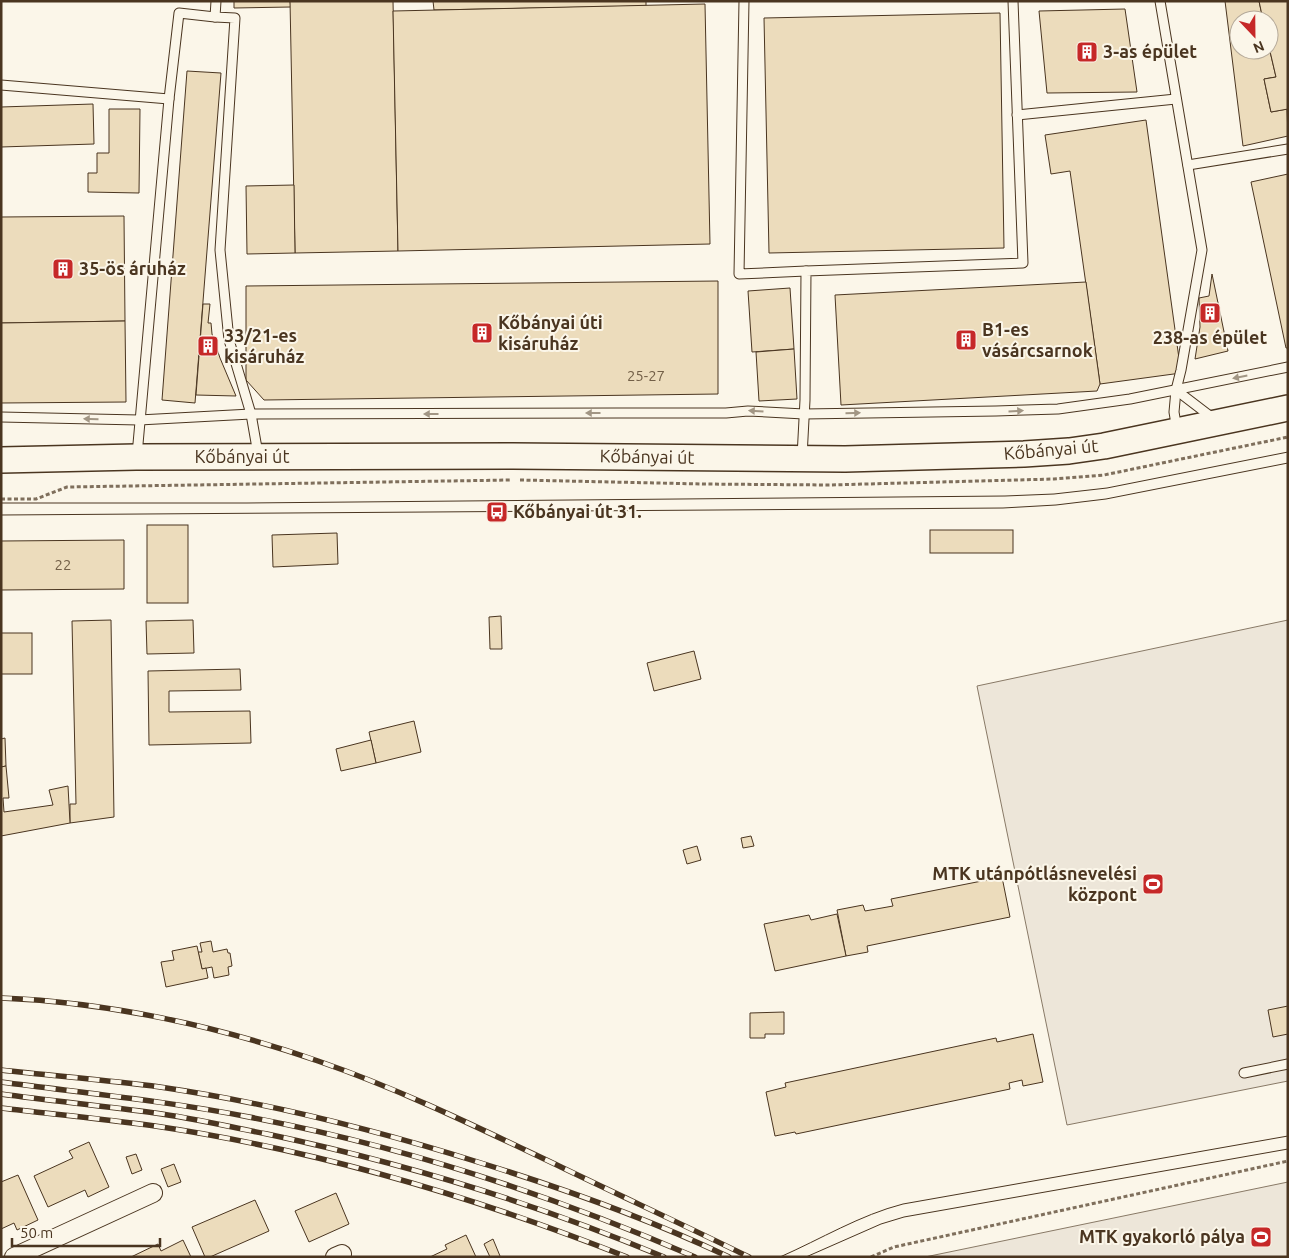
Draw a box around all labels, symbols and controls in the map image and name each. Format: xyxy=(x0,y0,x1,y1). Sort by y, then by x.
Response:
north arrow xyxy=(1229,10,1279,60)
text: N xyxy=(1251,38,1267,56)
building icon: 3-as épület xyxy=(1075,40,1099,64)
place label: 3-as épület xyxy=(1103,41,1197,61)
building icon: 35-ös áruház xyxy=(51,257,75,281)
place label: 35-ös áruház xyxy=(79,258,186,278)
building icon: 238-as épület xyxy=(1198,301,1222,325)
place label: Kőbányai úti kisáruház xyxy=(498,312,603,353)
place label: B1-es vásárcsarnok xyxy=(982,319,1093,360)
building icon: Kőbányai úti kisáruház xyxy=(470,321,494,345)
place label: 33/21-es kisáruház xyxy=(224,325,305,366)
place label: 238-as épület xyxy=(1153,327,1267,347)
building icon: B1-es vásárcsarnok xyxy=(954,328,978,352)
building icon: 33/21-es kisáruház xyxy=(196,334,220,358)
house number: 25-27 xyxy=(627,367,665,384)
one-way arrow xyxy=(1232,373,1248,381)
one-way arrow xyxy=(1008,406,1024,414)
one-way arrow xyxy=(747,407,763,415)
one-way arrow xyxy=(585,409,601,417)
one-way arrow xyxy=(845,409,861,417)
one-way arrow xyxy=(423,410,439,418)
one-way arrow xyxy=(82,415,98,423)
street label: Kőbányai út xyxy=(1003,435,1099,463)
street label: Kőbányai út xyxy=(599,445,695,467)
street label: Kőbányai út xyxy=(195,446,289,466)
bus stop icon: Kőbányai út 31. xyxy=(485,500,509,524)
place label: Kőbányai út 31. xyxy=(513,501,642,521)
house number: 22 xyxy=(55,556,71,573)
place label: MTK utánpótlásnevelési központ xyxy=(932,863,1137,904)
sports icon: MTK utánpótlásnevelési központ xyxy=(1141,872,1165,896)
scale bar xyxy=(12,1216,160,1248)
text: 50 m xyxy=(20,1224,53,1241)
sports icon: MTK gyakorló pálya xyxy=(1249,1225,1273,1249)
place label: MTK gyakorló pálya xyxy=(1079,1226,1245,1246)

